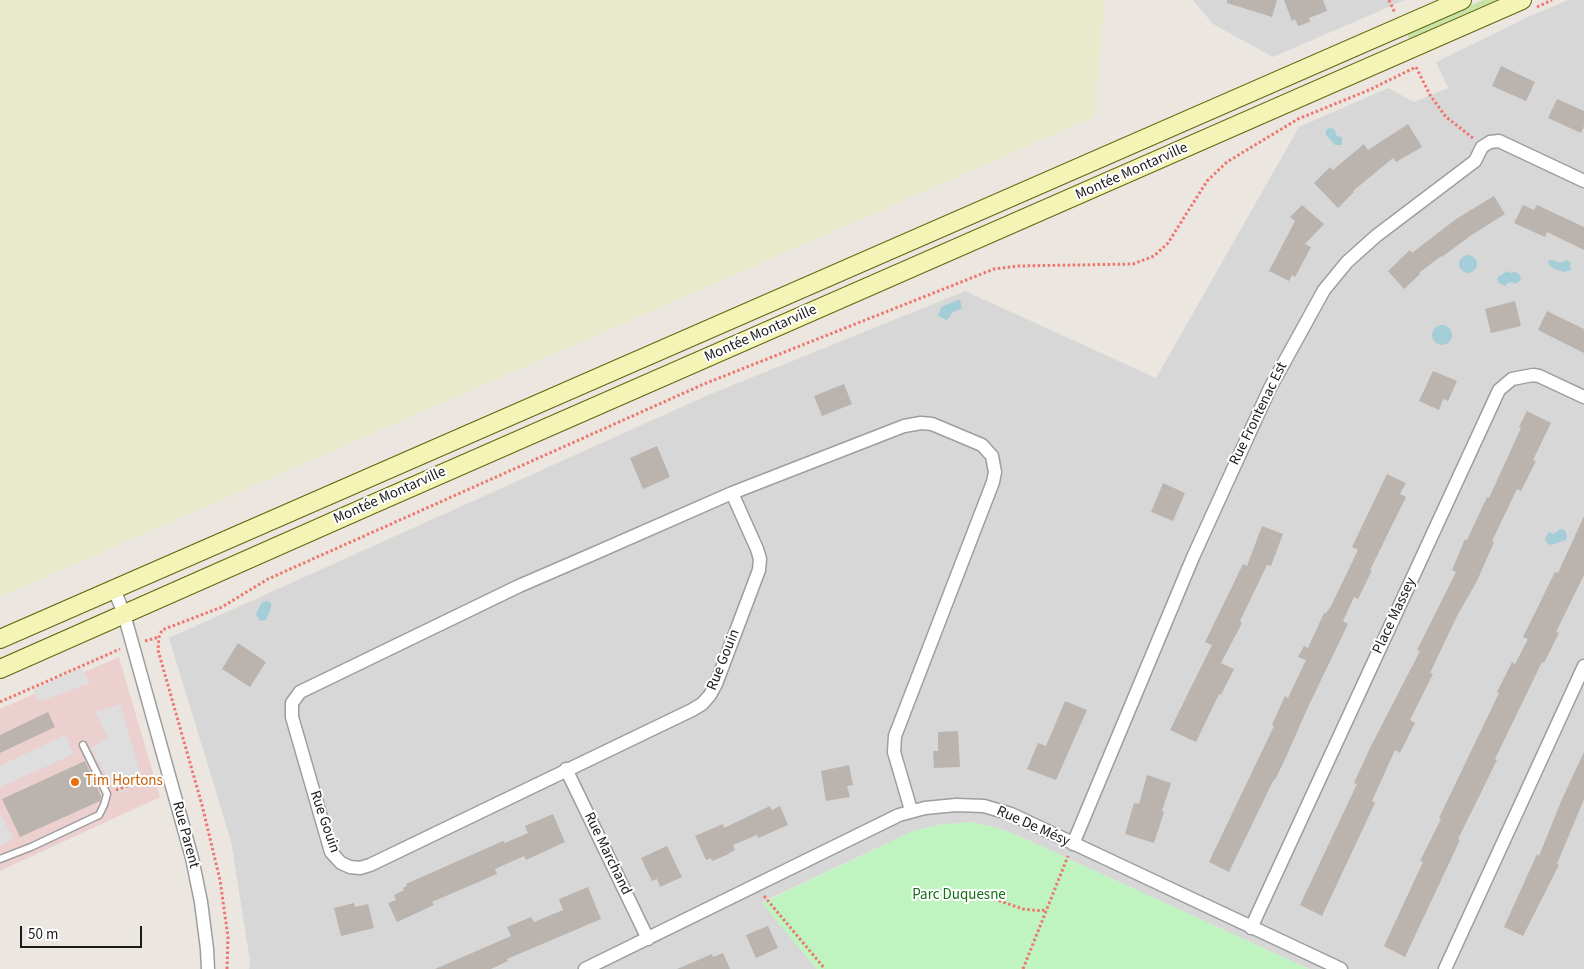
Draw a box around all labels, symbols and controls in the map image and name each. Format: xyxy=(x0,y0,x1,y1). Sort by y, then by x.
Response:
street label: Montée Montarville xyxy=(1073,139,1191,205)
street label: Montée Montarville xyxy=(702,301,820,367)
street label: Rue Frontenac Est xyxy=(1226,359,1292,469)
street label: Montée Montarville xyxy=(331,463,449,529)
street label: Place Massey xyxy=(1369,575,1421,657)
street label: Rue Gouin xyxy=(704,627,744,693)
place label: Tim Hortons xyxy=(85,773,163,791)
marker: Tim Hortons xyxy=(69,776,81,788)
street label: Rue Gouin xyxy=(305,789,343,855)
street label: Rue Parent xyxy=(167,800,203,870)
street label: Rue De Mésy xyxy=(994,803,1072,851)
street label: Rue Marchand xyxy=(579,810,635,898)
park label: Parc Duquesne xyxy=(912,887,1006,905)
scale bar xyxy=(22,916,145,948)
text: 50 m xyxy=(28,924,58,945)

